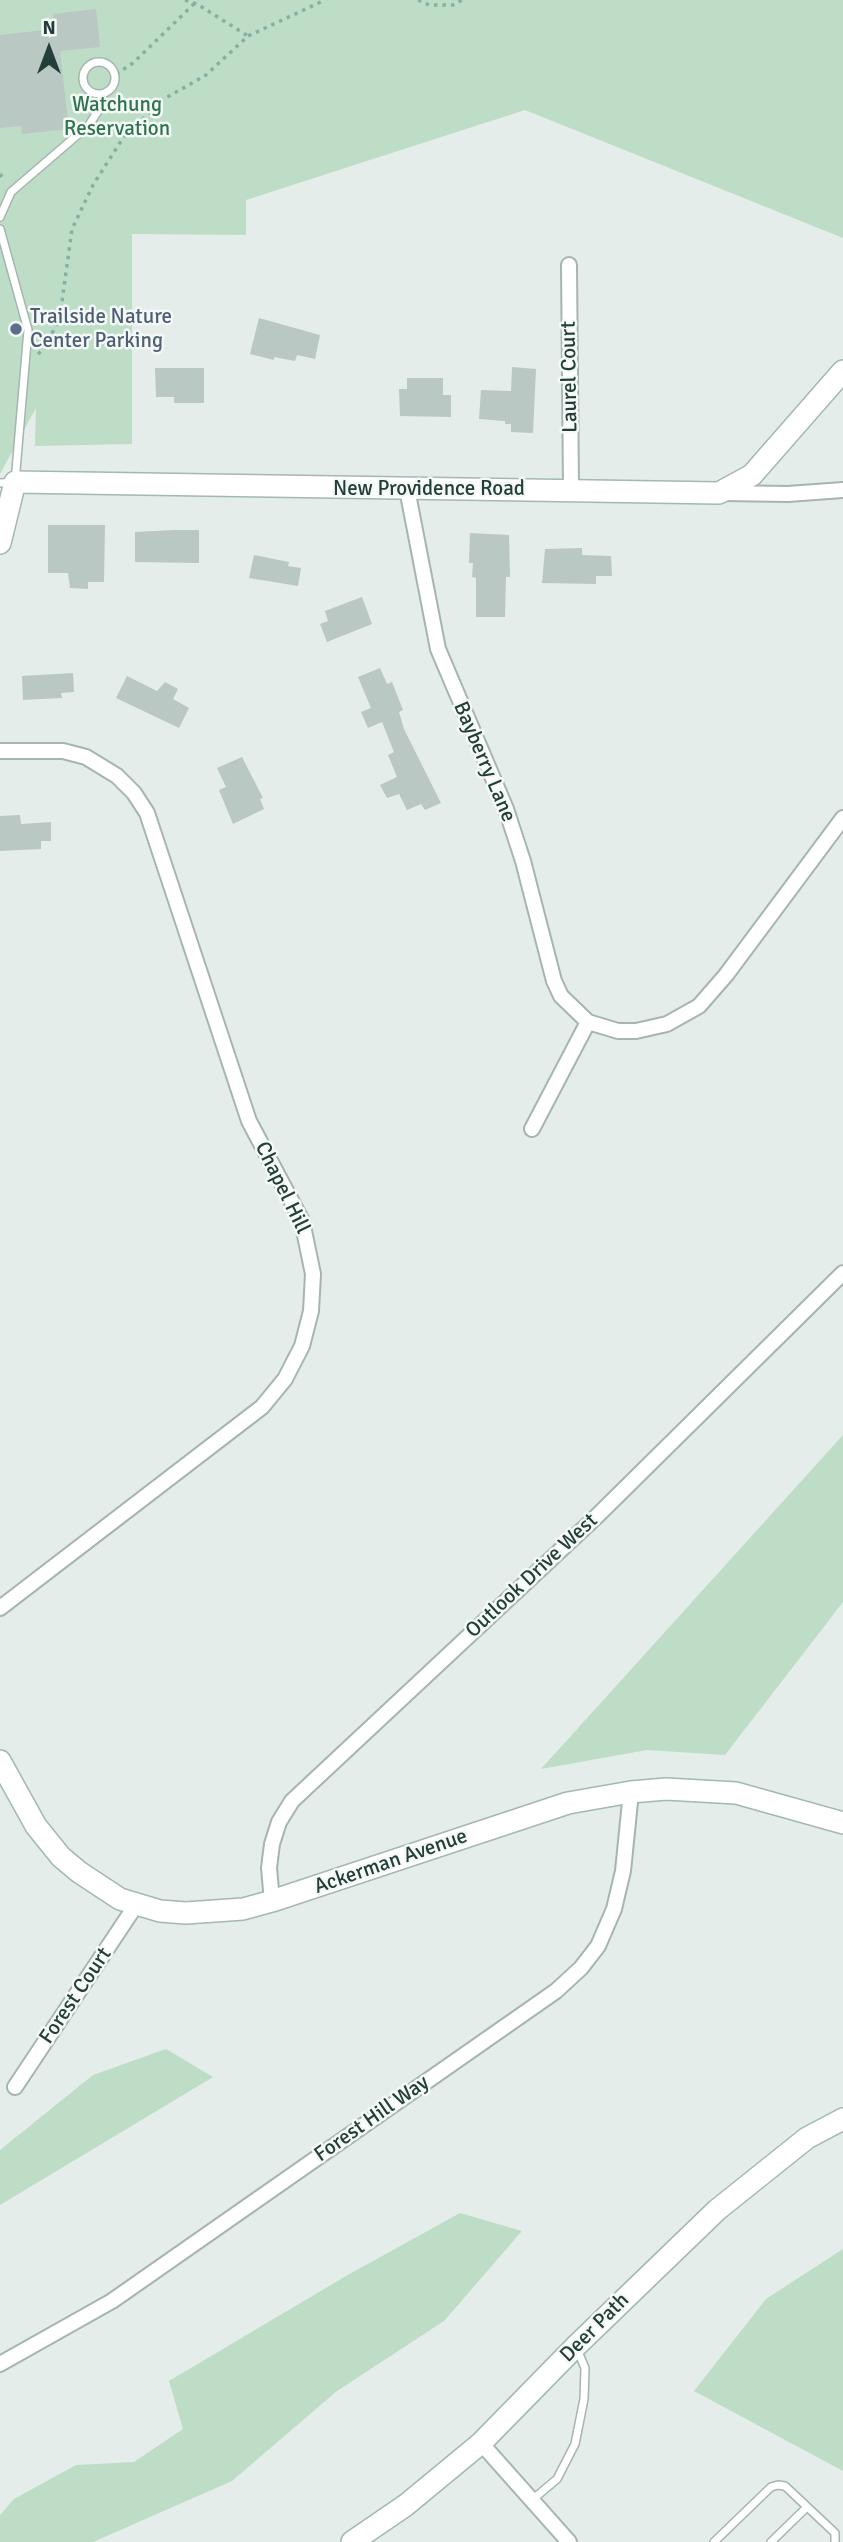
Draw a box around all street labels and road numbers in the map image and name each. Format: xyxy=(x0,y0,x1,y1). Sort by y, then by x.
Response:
street label: Laurel Court xyxy=(556,321,584,433)
street label: New Providence Road xyxy=(333,476,525,502)
street label: Bayberry Lane xyxy=(447,698,521,826)
street label: Chapel Hill xyxy=(249,1138,315,1238)
street label: Outlook Drive West xyxy=(461,1508,603,1644)
street label: Ackerman Avenue xyxy=(311,1824,471,1900)
street label: Forest Court xyxy=(35,1943,117,2049)
street label: Forest Hill Way xyxy=(310,2070,434,2168)
street label: Deer Path xyxy=(555,2288,635,2368)

